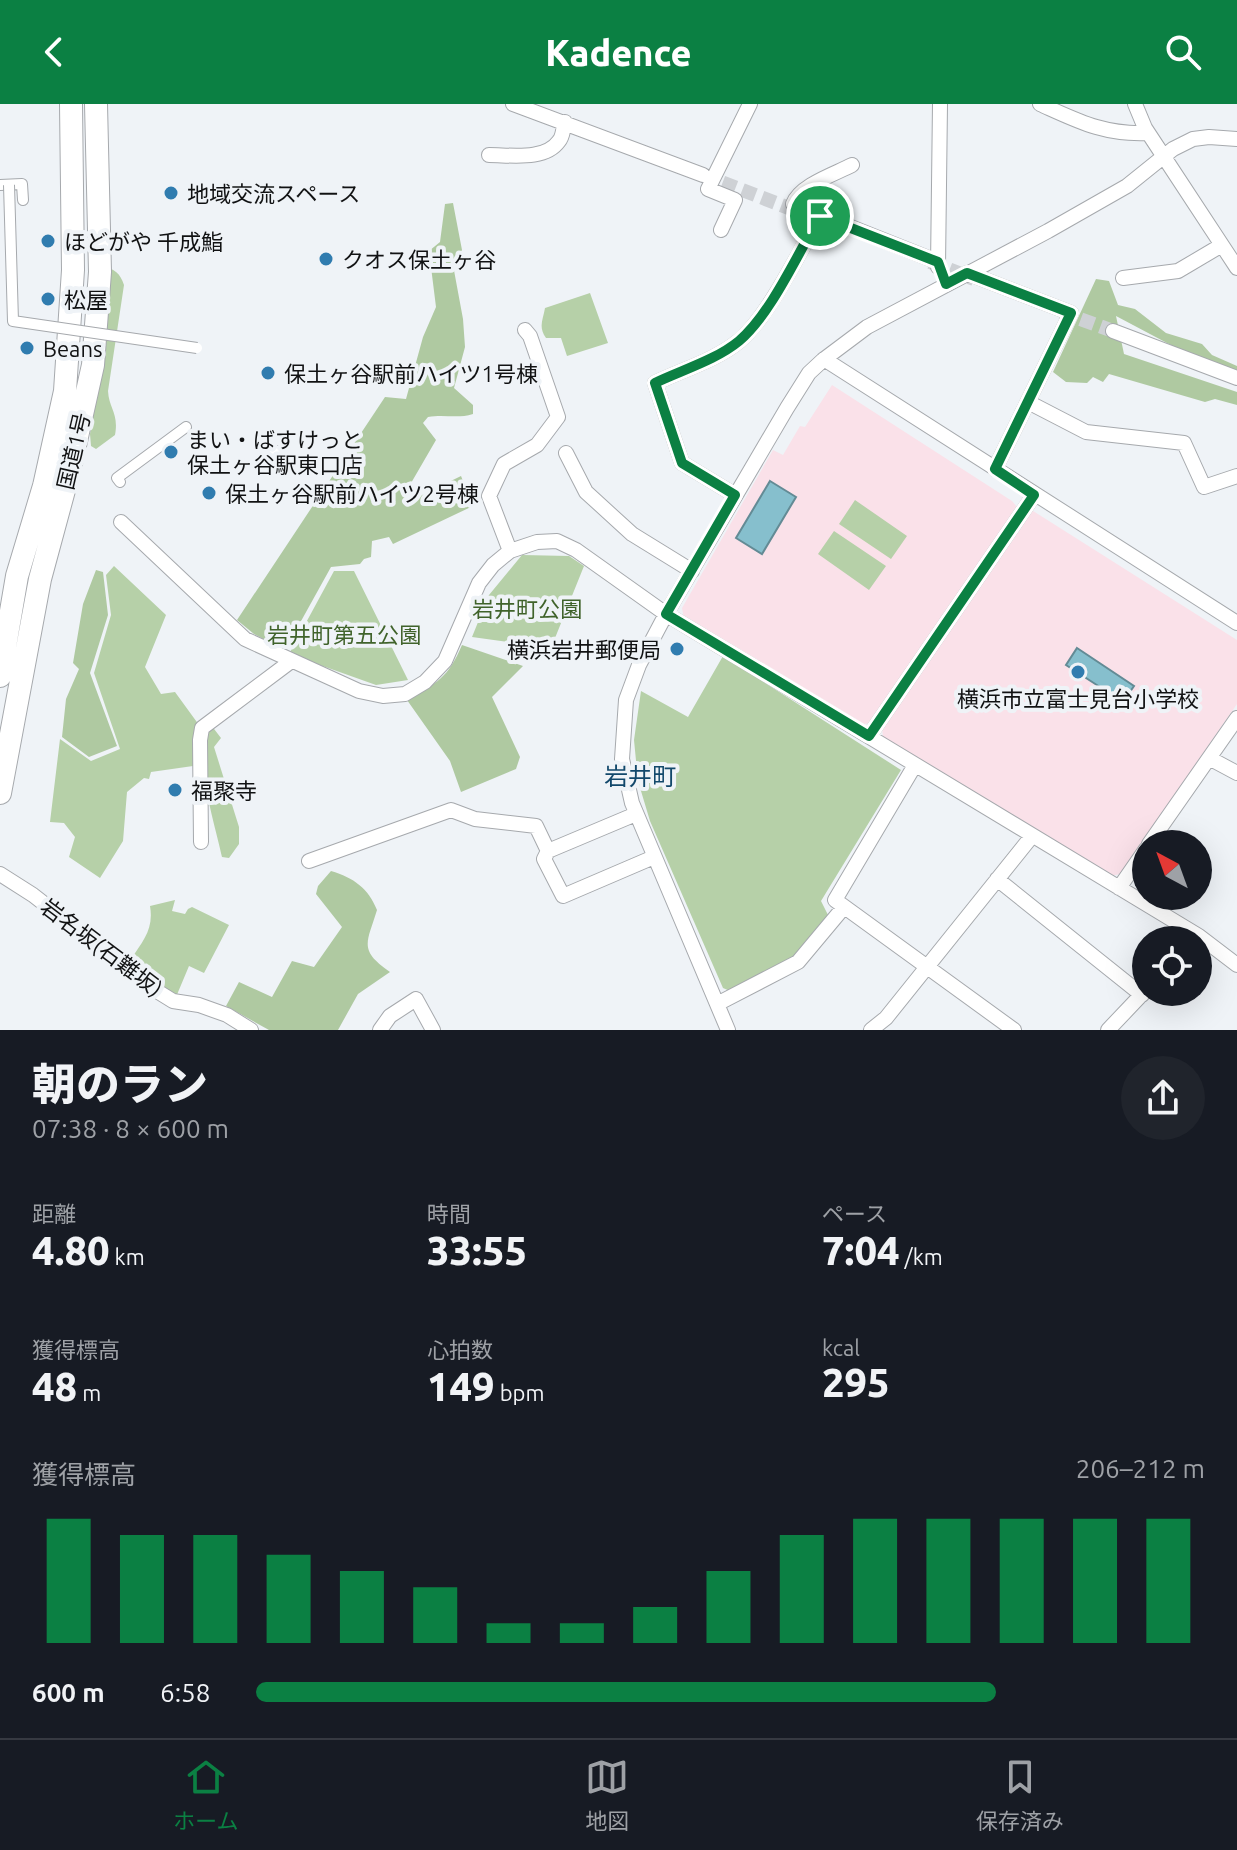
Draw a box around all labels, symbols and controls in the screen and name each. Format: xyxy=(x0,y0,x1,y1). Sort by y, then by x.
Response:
icon: back xyxy=(32,30,76,74)
icon: search xyxy=(1161,30,1205,74)
text: Kadence xyxy=(545,32,692,73)
place label: 地域交流スペース xyxy=(187,181,360,206)
pin xyxy=(786,182,854,250)
marker: 地域交流スペース xyxy=(162,184,180,202)
icon: arrive xyxy=(798,194,842,238)
place label: ほどがや 千成鮨 xyxy=(64,229,223,254)
marker: ほどがや 千成鮨 xyxy=(39,232,57,250)
place label: クオス保土ヶ谷 xyxy=(342,247,496,272)
marker: クオス保土ヶ谷 xyxy=(317,250,335,268)
place label: 松屋 xyxy=(64,287,108,312)
marker: 松屋 xyxy=(39,290,57,308)
place label: Beans xyxy=(43,336,103,361)
marker: Beans xyxy=(18,339,36,357)
place label: 保土ヶ谷駅前ハイツ1号棟 xyxy=(284,361,538,386)
marker: 保土ヶ谷駅前ハイツ1号棟 xyxy=(259,364,277,382)
street label: 国道1号 xyxy=(52,410,94,492)
place label: まい・ばすけっと 保土ヶ谷駅東口店 xyxy=(187,427,363,477)
marker: まい・ばすけっと 保土ヶ谷駅東口店 xyxy=(162,443,180,461)
place label: 保土ヶ谷駅前ハイツ2号棟 xyxy=(225,481,479,506)
marker: 保土ヶ谷駅前ハイツ2号棟 xyxy=(200,484,218,502)
park label: 岩井町公園 xyxy=(472,596,582,621)
park label: 岩井町第五公園 xyxy=(267,622,421,647)
place label: 横浜岩井郵便局 xyxy=(507,637,661,662)
marker: 横浜岩井郵便局 xyxy=(668,640,686,658)
marker: 横浜市立富士見台小学校 xyxy=(1069,663,1087,681)
place label: 横浜市立富士見台小学校 xyxy=(957,686,1199,711)
district label: 岩井町 xyxy=(604,763,676,790)
place label: 福聚寺 xyxy=(191,778,257,803)
marker: 福聚寺 xyxy=(166,781,184,799)
north arrow xyxy=(1132,830,1212,910)
map controls xyxy=(1132,830,1212,1006)
street label: 岩名坂(石難坂) xyxy=(36,893,168,1002)
button: locate xyxy=(1132,926,1212,1006)
button: share xyxy=(1121,1056,1205,1140)
text: 朝のラン xyxy=(32,1059,208,1108)
text: 07:38 · 8 × 600 m xyxy=(32,1114,229,1143)
text: 距離 xyxy=(32,1201,76,1226)
text: 時間 xyxy=(427,1201,471,1226)
text: ペース xyxy=(822,1201,887,1226)
text: 4.80 xyxy=(32,1228,110,1273)
text: 33:55 xyxy=(427,1228,527,1273)
text: 7:04 xyxy=(822,1228,900,1273)
text: km xyxy=(110,1244,145,1269)
text: /km xyxy=(900,1244,943,1269)
text: kcal xyxy=(822,1335,860,1360)
text: 獲得標高 xyxy=(32,1337,120,1362)
text: 心拍数 xyxy=(427,1337,493,1362)
text: 295 xyxy=(822,1360,890,1405)
text: 48 xyxy=(32,1364,77,1409)
text: 149 xyxy=(427,1364,495,1409)
text: m xyxy=(77,1380,101,1405)
text: bpm xyxy=(495,1380,544,1405)
text: 206–212 m xyxy=(1076,1454,1205,1483)
text: 獲得標高 xyxy=(32,1460,136,1489)
text: 600 m xyxy=(32,1678,105,1707)
text: 6:58 xyxy=(160,1678,210,1707)
tab: ホーム xyxy=(173,1755,239,1835)
tab: 地図 xyxy=(585,1755,629,1835)
tab: 保存済み xyxy=(976,1755,1064,1835)

